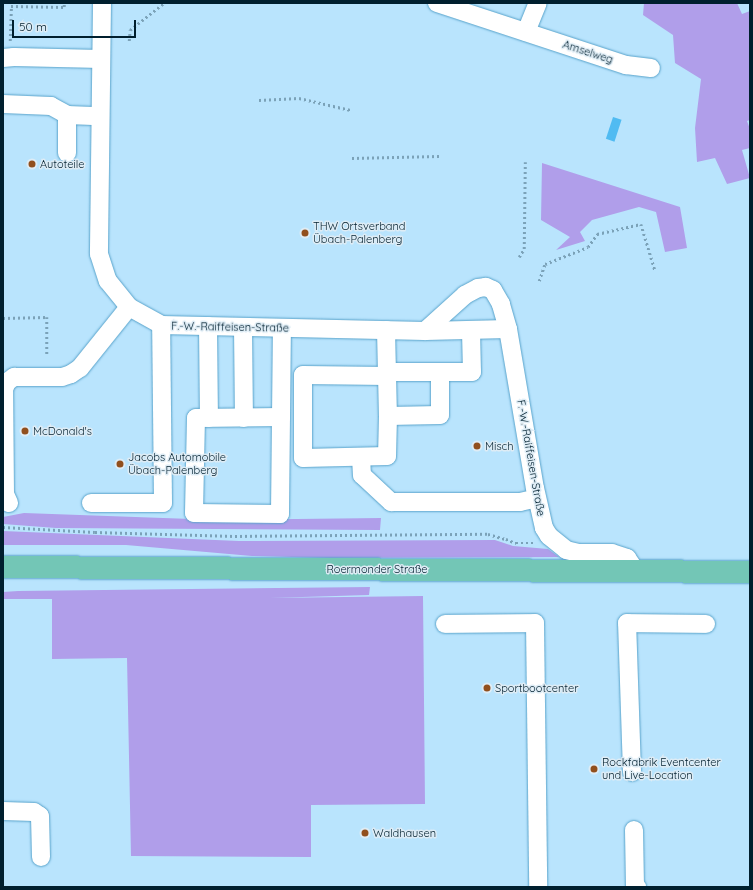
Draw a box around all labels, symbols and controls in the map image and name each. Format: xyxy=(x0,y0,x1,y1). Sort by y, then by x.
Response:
scale bar xyxy=(14,12,138,38)
text: 50 m xyxy=(19,19,47,34)
street label: Amselweg xyxy=(561,38,615,66)
place label: Autoteile xyxy=(40,157,84,171)
marker: Autoteile xyxy=(27,159,37,169)
place label: THW Ortsverband Übach-Palenberg xyxy=(313,220,406,246)
marker: THW Ortsverband Übach-Palenberg xyxy=(300,228,310,238)
street label: F.-W.-Raiffeisen-Straße xyxy=(171,319,289,335)
street label: F.-W.-Raiffeisen-Straße xyxy=(514,399,548,517)
place label: McDonald's xyxy=(33,424,92,438)
marker: McDonald's xyxy=(20,426,30,436)
place label: Misch xyxy=(485,439,514,453)
marker: Misch xyxy=(472,441,482,451)
place label: Jacobs Automobile Übach-Palenberg xyxy=(128,451,226,477)
marker: Jacobs Automobile Übach-Palenberg xyxy=(115,459,125,469)
street label: Roermonder Straße xyxy=(326,562,428,576)
place label: Sportbootcenter xyxy=(495,681,578,695)
marker: Sportbootcenter xyxy=(482,683,492,693)
place label: Rockfabrik Eventcenter und Live-Location xyxy=(602,756,721,782)
marker: Rockfabrik Eventcenter und Live-Location xyxy=(589,764,599,774)
place label: Waldhausen xyxy=(373,826,436,840)
marker: Waldhausen xyxy=(360,828,370,838)

